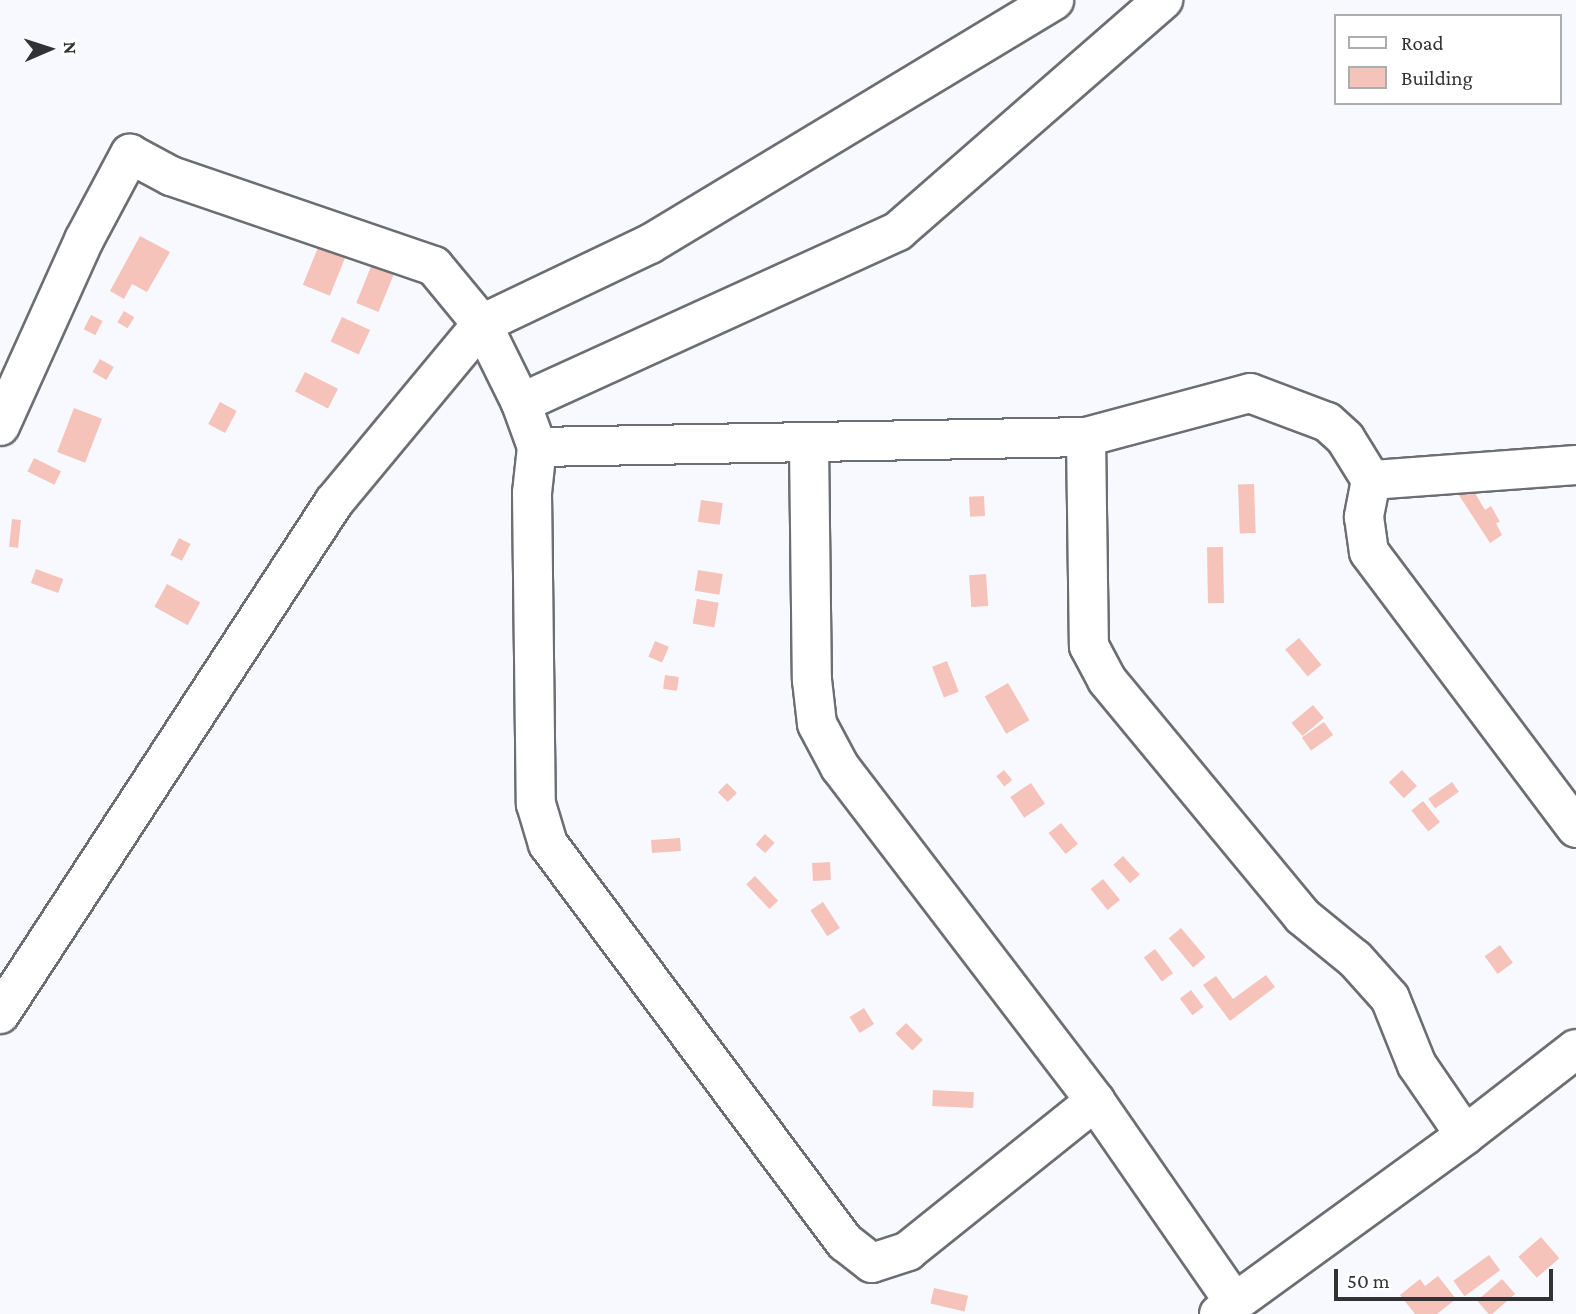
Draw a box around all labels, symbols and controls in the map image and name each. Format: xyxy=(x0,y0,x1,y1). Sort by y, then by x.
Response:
north arrow xyxy=(14,14,84,84)
legend xyxy=(1334,14,1562,105)
text: Road xyxy=(1401,31,1444,55)
text: N xyxy=(60,41,81,55)
text: Building xyxy=(1401,66,1473,90)
scale bar xyxy=(1338,1254,1557,1298)
text: 50 m xyxy=(1347,1269,1390,1293)

